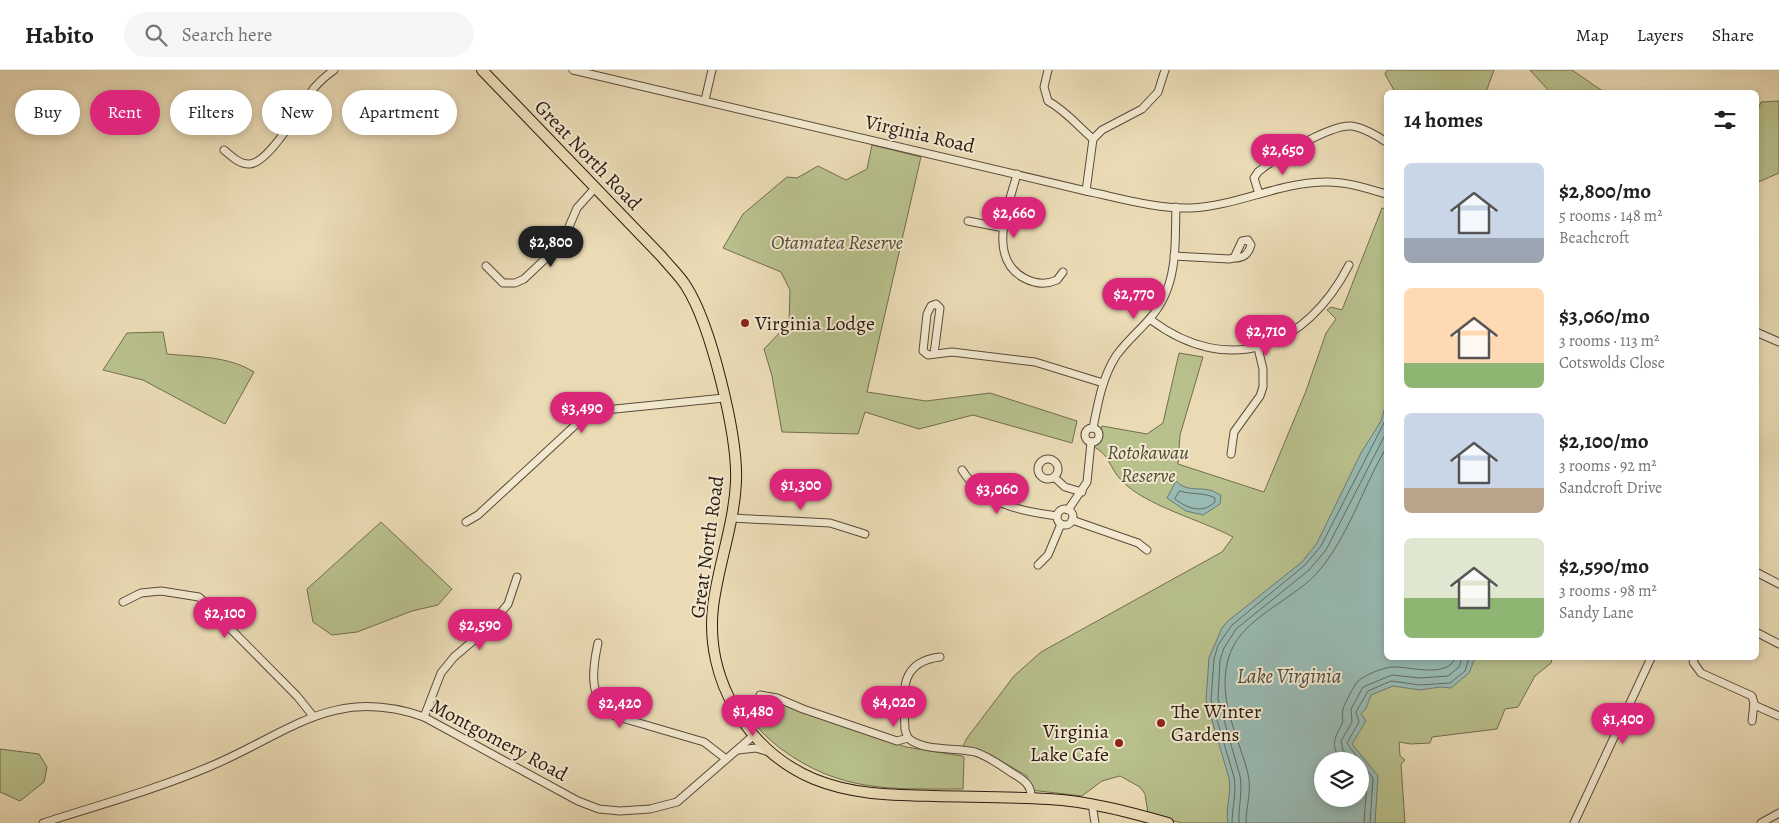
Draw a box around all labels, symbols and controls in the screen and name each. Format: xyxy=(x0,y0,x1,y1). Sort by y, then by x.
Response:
search box xyxy=(124,12,474,57)
text: Habito xyxy=(25,19,94,51)
icon: search xyxy=(142,21,170,49)
text: Search here xyxy=(182,22,272,48)
text: Map xyxy=(1576,23,1609,47)
text: Layers xyxy=(1637,23,1684,47)
text: Share xyxy=(1712,23,1754,47)
chip: Buy xyxy=(15,90,80,135)
chip: Rent xyxy=(90,90,160,135)
chip: Filters xyxy=(170,90,252,135)
chip: New xyxy=(262,90,332,135)
chip: Apartment xyxy=(342,90,457,135)
street label: Great North Road xyxy=(528,94,648,216)
text: 14 homes xyxy=(1404,106,1483,134)
icon: filters xyxy=(1711,106,1739,134)
street label: Virginia Road xyxy=(861,108,978,160)
pin: $2,650 xyxy=(1242,134,1324,176)
text: $2,650 xyxy=(1262,139,1304,161)
text: $2,800/mo xyxy=(1559,177,1651,205)
icon: home xyxy=(1444,183,1504,243)
pin: $2,660 xyxy=(973,196,1055,239)
text: $2,660 xyxy=(993,202,1035,224)
text: 5 rooms · 148 m² xyxy=(1559,205,1662,227)
pin: $2,800 xyxy=(510,226,592,268)
text: Beachcroft xyxy=(1559,227,1629,249)
park label: Otamatea Reserve xyxy=(771,229,903,256)
text: $2,800 xyxy=(529,231,573,253)
pin: $2,770 xyxy=(1093,278,1175,320)
text: $2,770 xyxy=(1113,283,1155,305)
text: $3,060/mo xyxy=(1559,302,1650,330)
icon: home xyxy=(1444,308,1504,368)
place label: Virginia Lodge xyxy=(754,310,875,337)
pin: $2,710 xyxy=(1225,314,1307,357)
marker: Virginia Lodge xyxy=(739,317,751,329)
text: $2,710 xyxy=(1246,320,1286,342)
text: 3 rooms · 113 m² xyxy=(1559,330,1659,352)
text: Cotswolds Close xyxy=(1559,352,1665,374)
pin: $3,490 xyxy=(541,392,623,434)
text: $3,490 xyxy=(561,397,603,419)
text: $2,100/mo xyxy=(1559,427,1649,455)
icon: home xyxy=(1444,433,1504,493)
park label: Rotokawau Reserve xyxy=(1107,439,1189,489)
text: 3 rooms · 92 m² xyxy=(1559,455,1657,477)
pin: $1,300 xyxy=(760,468,842,511)
pin: $3,060 xyxy=(956,472,1038,515)
street label: Great North Road xyxy=(684,474,730,620)
text: $1,300 xyxy=(781,474,821,496)
text: Sandcroft Drive xyxy=(1559,477,1662,499)
text: $3,060 xyxy=(976,478,1018,500)
text: $2,590/mo xyxy=(1559,552,1649,580)
icon: home xyxy=(1444,558,1504,618)
text: 3 rooms · 98 m² xyxy=(1559,580,1657,602)
pin: $2,100 xyxy=(184,596,266,639)
text: $2,100 xyxy=(204,602,246,624)
text: Sandy Lane xyxy=(1559,602,1634,624)
pin: $2,590 xyxy=(439,608,521,651)
text: $2,590 xyxy=(459,614,501,636)
water label: Lake Virginia xyxy=(1237,662,1342,690)
pin: $2,420 xyxy=(579,686,661,729)
pin: $4,020 xyxy=(853,686,935,728)
text: $4,020 xyxy=(872,691,916,713)
street label: Montgomery Road xyxy=(426,692,573,788)
text: $2,420 xyxy=(599,692,641,714)
pin: $1,480 xyxy=(712,694,794,737)
place label: The Winter Gardens xyxy=(1171,698,1262,748)
text: $1,480 xyxy=(733,700,773,722)
pin: $1,400 xyxy=(1582,702,1664,745)
text: $1,400 xyxy=(1602,708,1644,730)
marker: The Winter Gardens xyxy=(1155,717,1167,729)
place label: Virginia Lake Cafe xyxy=(1030,718,1110,768)
marker: Virginia Lake Cafe xyxy=(1113,737,1125,749)
map controls xyxy=(1314,752,1369,807)
button: layers xyxy=(1314,752,1369,807)

